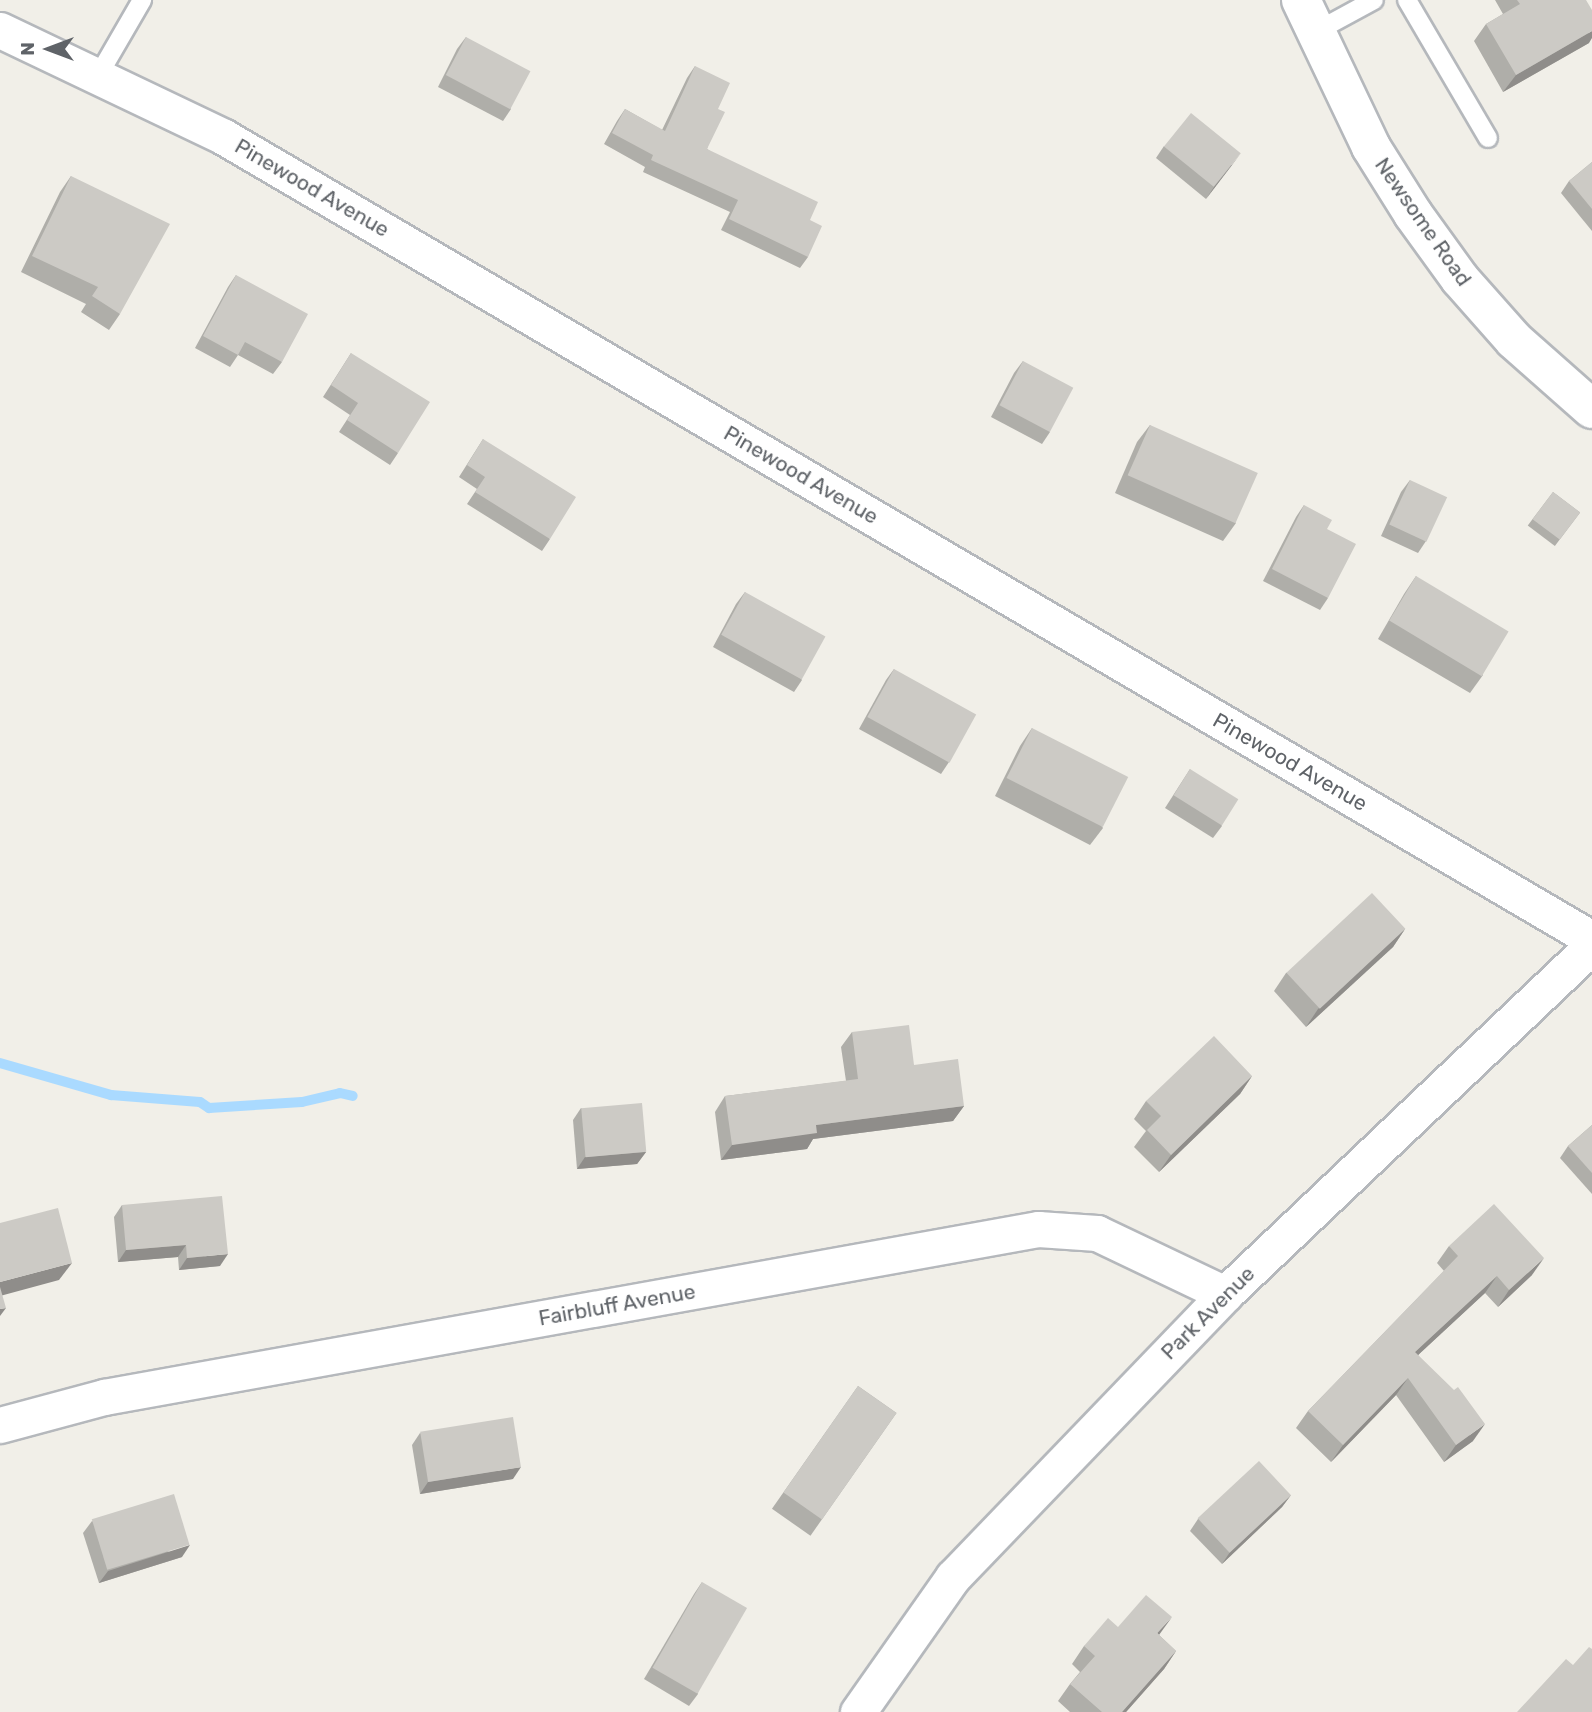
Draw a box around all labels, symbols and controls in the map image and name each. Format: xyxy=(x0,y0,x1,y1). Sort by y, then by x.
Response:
north arrow xyxy=(14,14,84,84)
text: N xyxy=(16,42,39,56)
street label: Pinewood Avenue xyxy=(230,133,394,243)
street label: Newsome Road xyxy=(1369,153,1477,291)
street label: Pinewood Avenue xyxy=(719,420,883,530)
street label: Pinewood Avenue xyxy=(1208,707,1372,817)
street label: Park Avenue xyxy=(1156,1261,1260,1365)
street label: Fairbluff Avenue xyxy=(536,1279,698,1331)

